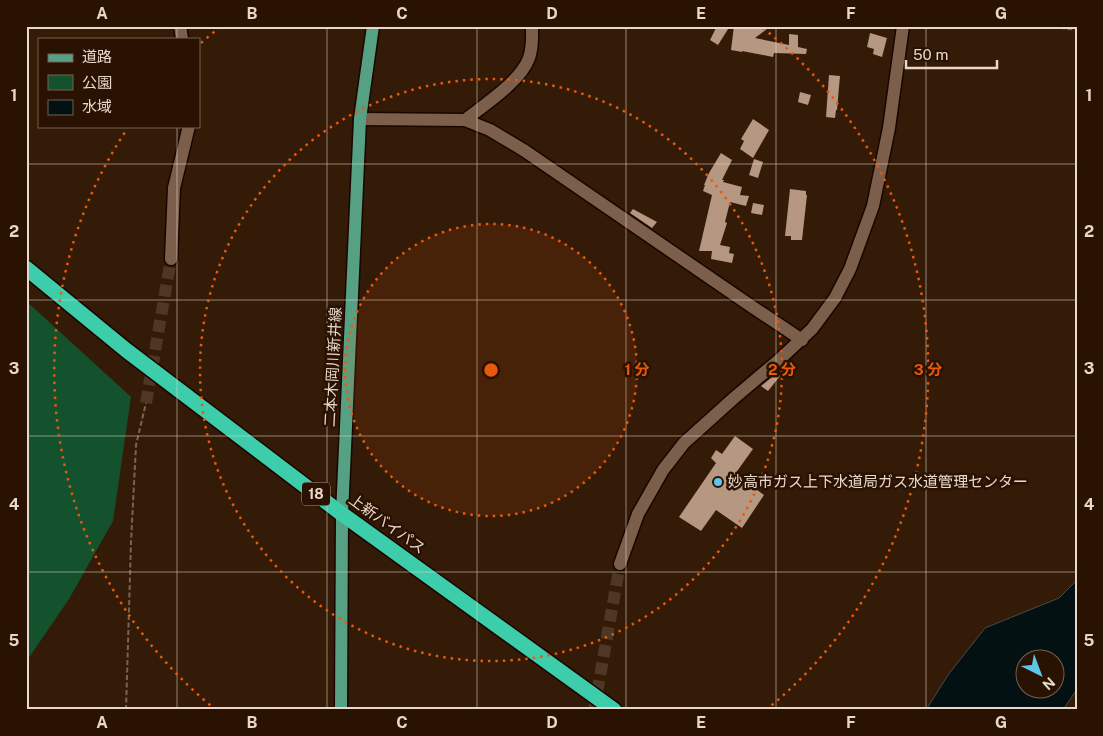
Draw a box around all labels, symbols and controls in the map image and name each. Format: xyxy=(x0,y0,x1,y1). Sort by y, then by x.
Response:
text: A xyxy=(96,4,108,23)
text: B xyxy=(247,4,258,23)
text: C xyxy=(396,4,408,23)
text: D xyxy=(546,4,558,23)
text: E xyxy=(696,4,706,23)
text: F xyxy=(846,4,856,23)
text: G xyxy=(995,4,1007,23)
legend xyxy=(38,38,200,128)
scale bar xyxy=(906,38,997,70)
text: 50 m xyxy=(913,46,948,63)
text: 道路 xyxy=(82,48,112,65)
text: 公園 xyxy=(82,74,112,91)
text: 1 xyxy=(11,86,17,105)
text: 1 xyxy=(1086,86,1092,105)
text: 水域 xyxy=(82,98,112,115)
text: 2 xyxy=(9,222,19,241)
text: 2 xyxy=(1084,222,1094,241)
street label: 二本木岡川新井線 xyxy=(321,307,344,427)
text: 3 xyxy=(9,359,19,378)
text: 3 xyxy=(1084,359,1094,378)
centre of rings xyxy=(482,361,500,379)
text: 1 分 xyxy=(625,361,649,378)
text: 2 分 xyxy=(768,361,796,378)
text: 3 分 xyxy=(914,361,942,378)
place label: 妙高市ガス上下水道局ガス水道管理センター xyxy=(728,473,1028,490)
marker: 妙高市ガス上下水道局ガス水道管理センター xyxy=(712,476,724,488)
road number: 18 xyxy=(302,482,330,506)
street label: 上新バイパス xyxy=(346,490,429,557)
text: 4 xyxy=(9,495,20,514)
text: 4 xyxy=(1084,495,1095,514)
text: 5 xyxy=(9,631,20,650)
text: 5 xyxy=(1084,631,1095,650)
north arrow xyxy=(1016,648,1066,698)
text: N xyxy=(1039,674,1058,693)
text: A xyxy=(96,713,108,732)
text: B xyxy=(247,713,258,732)
text: C xyxy=(396,713,408,732)
text: D xyxy=(546,713,558,732)
text: E xyxy=(696,713,706,732)
text: F xyxy=(846,713,856,732)
text: G xyxy=(995,713,1007,732)

